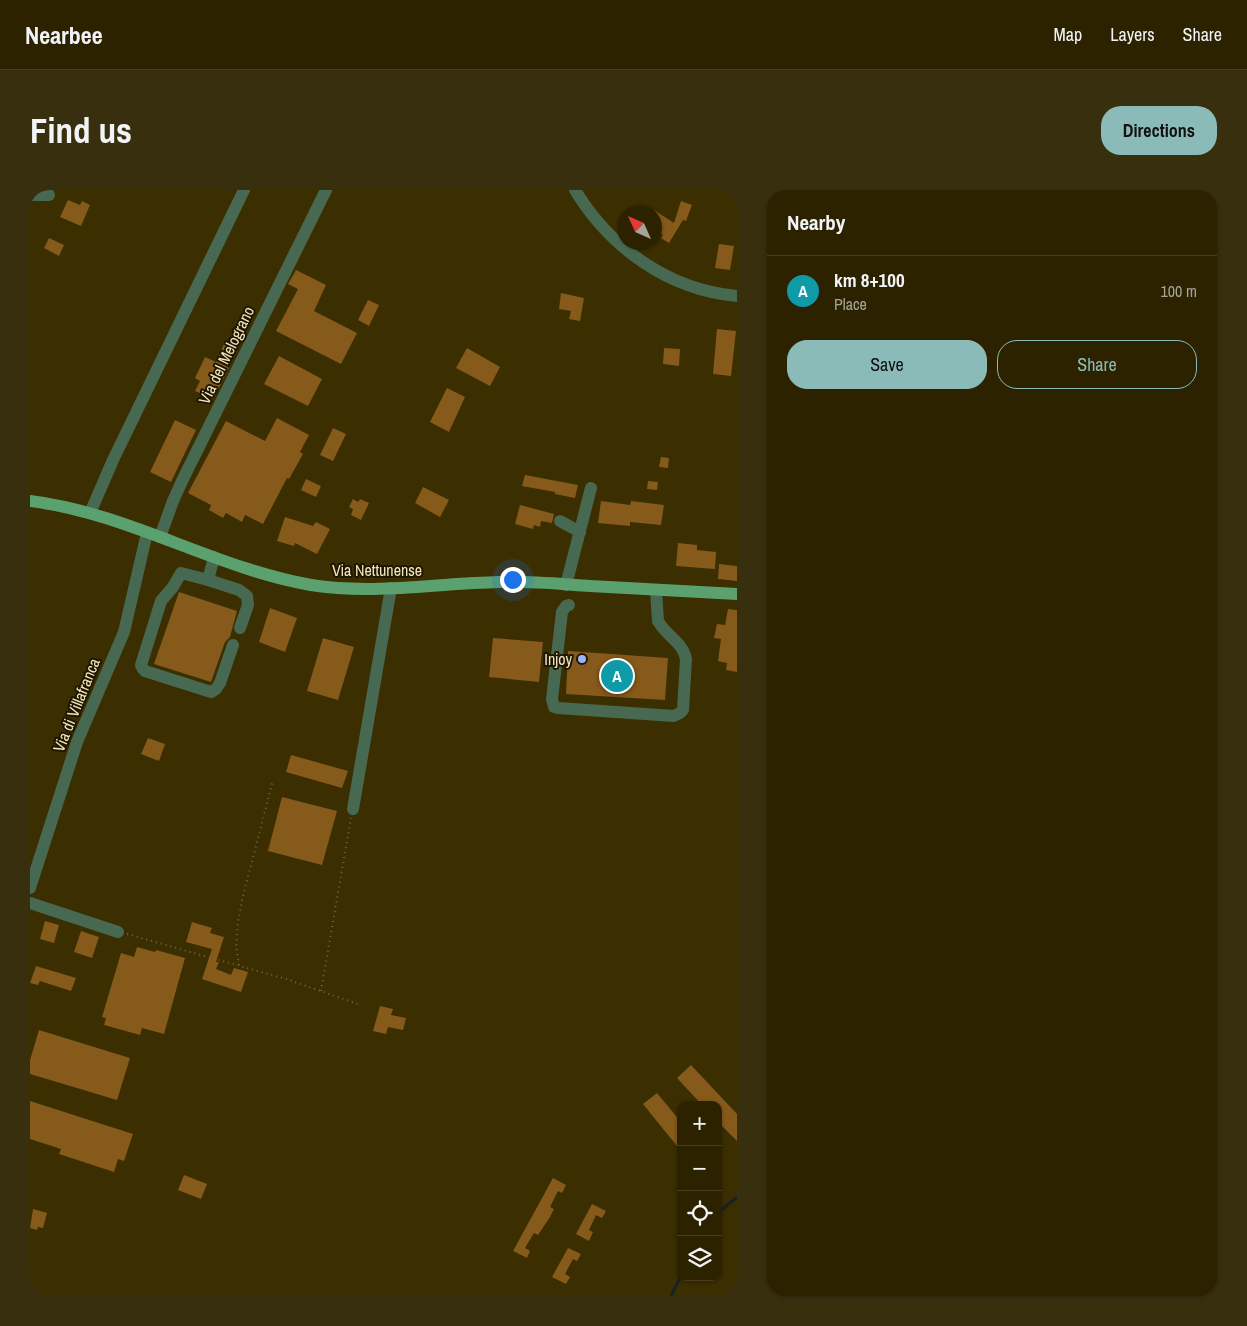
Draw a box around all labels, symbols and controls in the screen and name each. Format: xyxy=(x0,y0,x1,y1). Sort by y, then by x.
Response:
text: Nearbee xyxy=(25,19,103,51)
text: Map xyxy=(1054,22,1082,47)
text: Layers xyxy=(1110,22,1155,47)
text: Share xyxy=(1183,22,1222,47)
button: Directions xyxy=(1101,106,1217,155)
text: Find us xyxy=(30,107,132,154)
north arrow xyxy=(617,205,662,250)
text: Nearby xyxy=(787,208,845,237)
text: km 8+100 xyxy=(834,267,905,293)
text: A xyxy=(798,280,808,302)
text: 100 m xyxy=(1161,280,1197,302)
text: Place xyxy=(834,293,867,315)
street label: Via del Melograno xyxy=(193,302,259,408)
button: Save xyxy=(787,340,987,389)
button: Share xyxy=(997,340,1197,389)
street label: Via Nettunense xyxy=(332,559,422,581)
your location xyxy=(500,567,526,593)
place label: Injoy xyxy=(544,648,572,670)
marker: Injoy xyxy=(576,653,588,665)
street label: Via di Villafranca xyxy=(47,654,105,755)
pin: A xyxy=(601,657,633,695)
map controls xyxy=(677,1101,722,1281)
button: + xyxy=(677,1101,722,1146)
button: − xyxy=(677,1146,722,1191)
button: locate xyxy=(677,1191,722,1236)
button: layers xyxy=(677,1236,722,1281)

